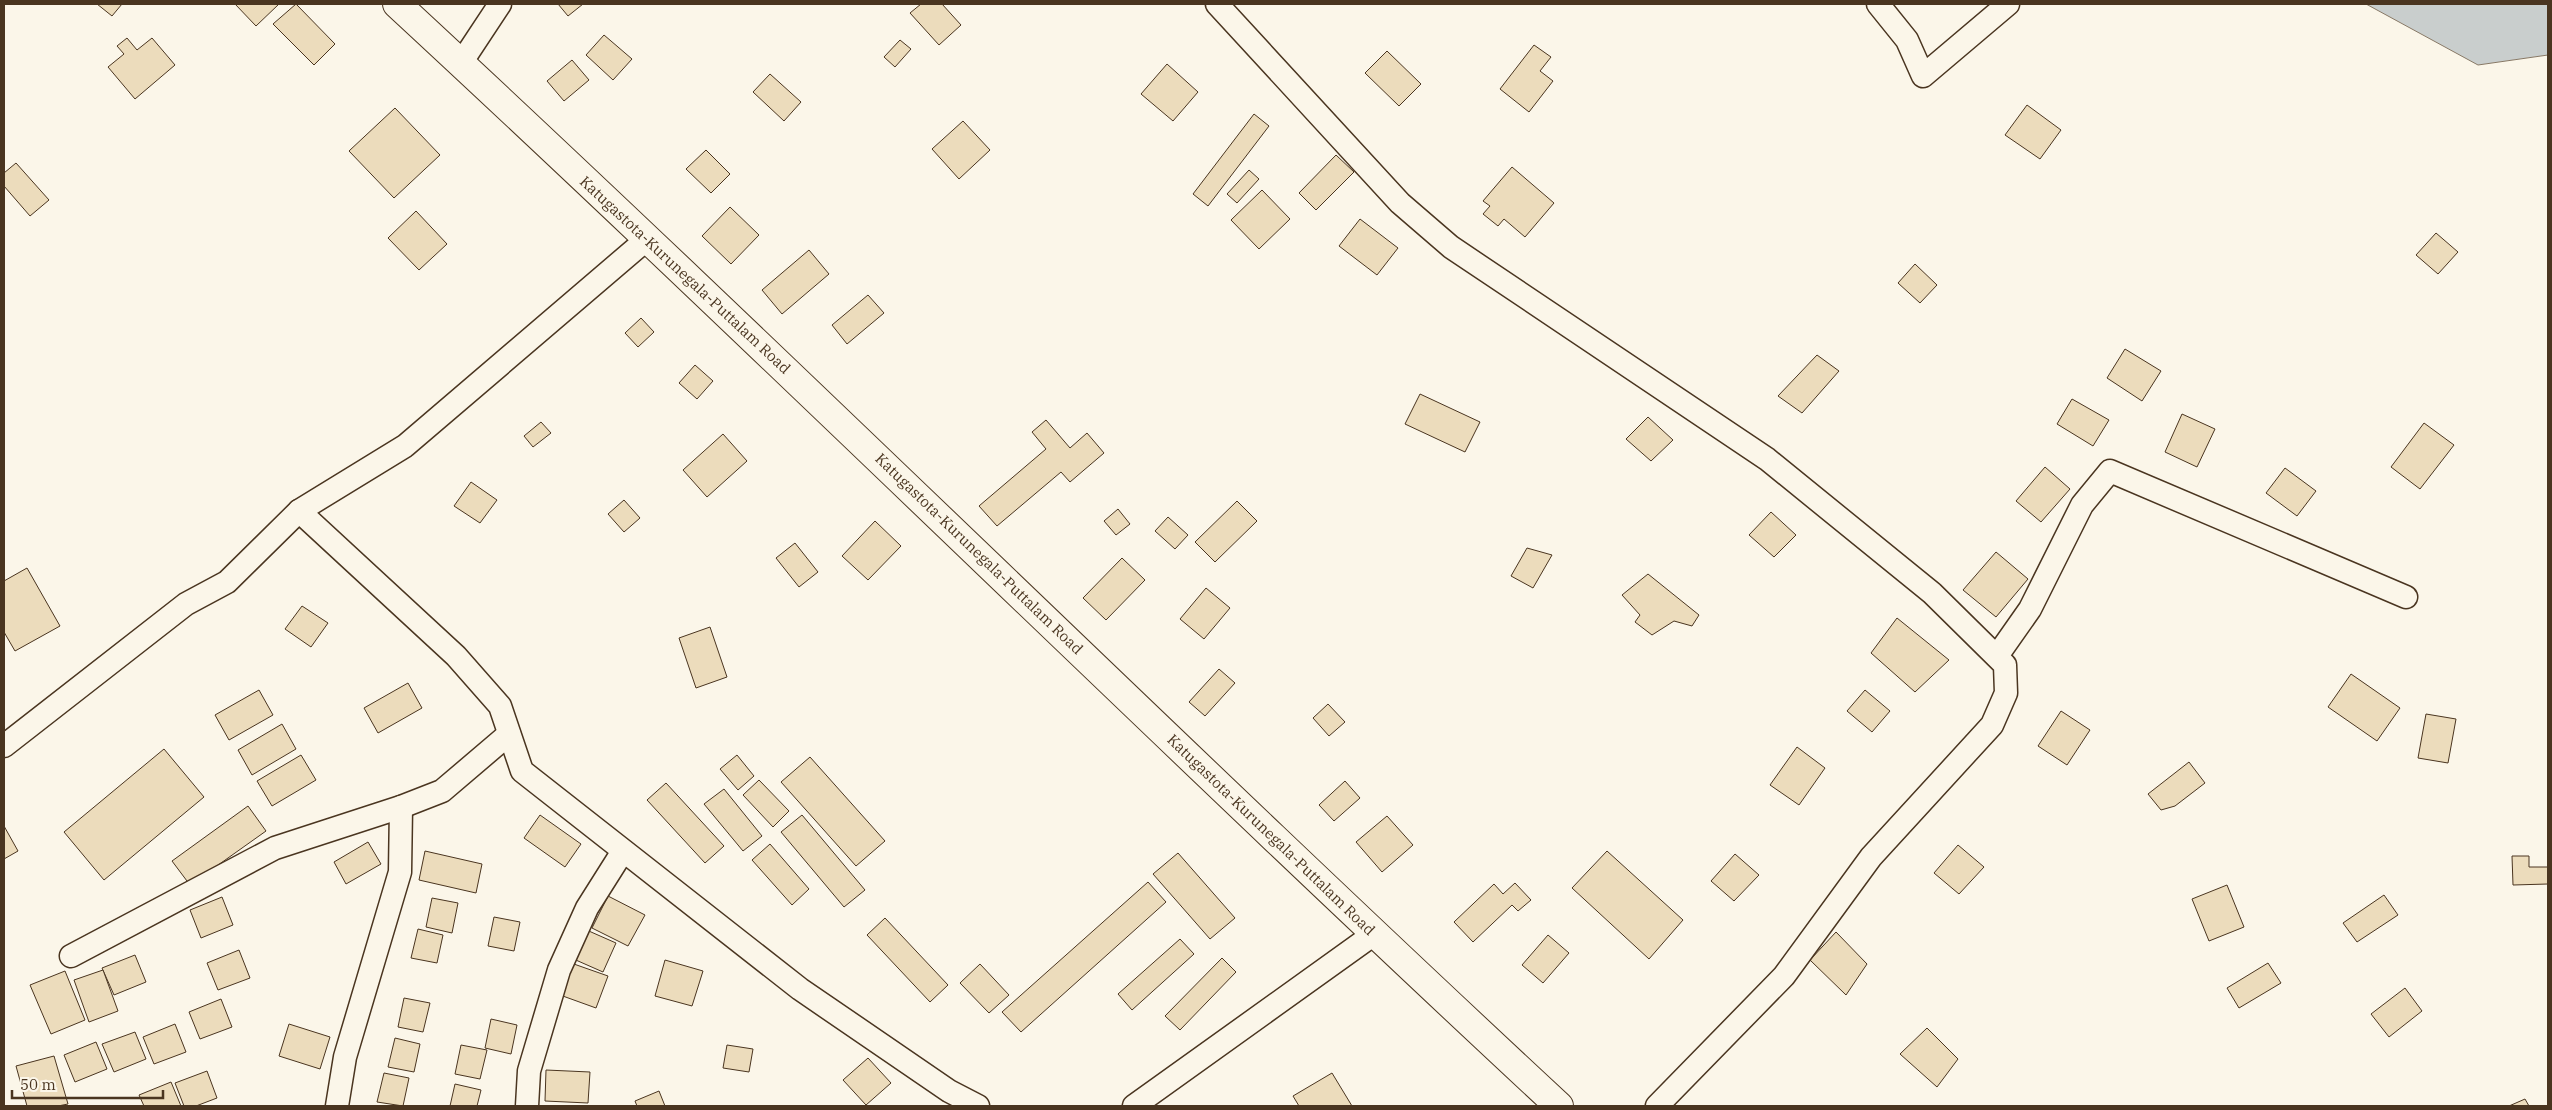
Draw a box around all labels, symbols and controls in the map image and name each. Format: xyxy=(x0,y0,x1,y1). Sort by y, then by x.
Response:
street label: Katugastota-Kurunegala-Puttalam Road xyxy=(576,172,795,378)
street label: Katugastota-Kurunegala-Puttalam Road xyxy=(872,449,1087,658)
street label: Katugastota-Kurunegala-Puttalam Road xyxy=(1164,730,1379,939)
scale bar xyxy=(12,1068,164,1100)
text: 50 m xyxy=(20,1075,56,1094)

